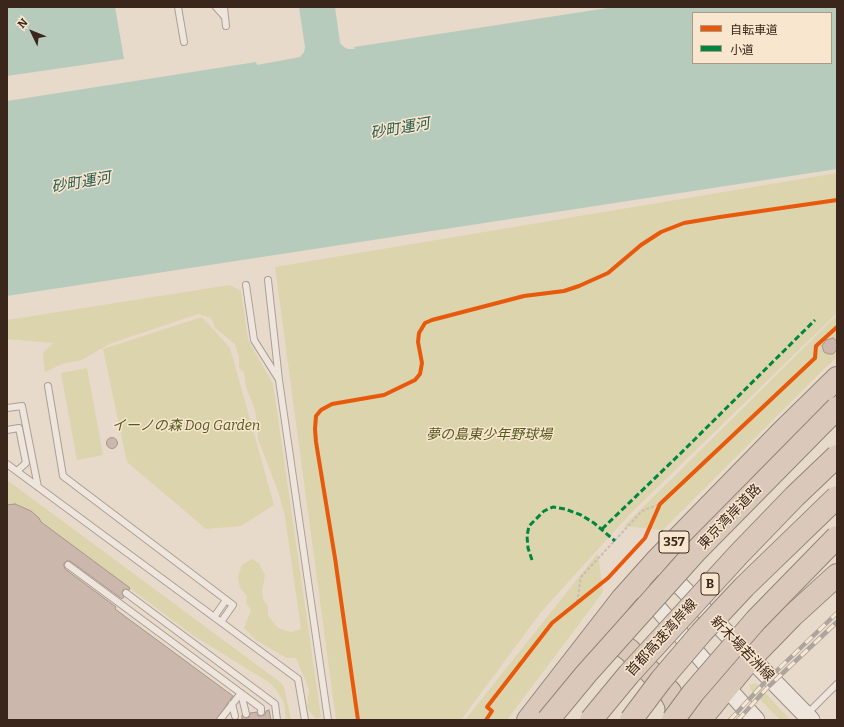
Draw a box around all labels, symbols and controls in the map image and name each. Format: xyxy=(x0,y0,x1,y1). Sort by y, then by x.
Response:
north arrow xyxy=(12,12,52,52)
legend xyxy=(692,12,832,64)
text: N xyxy=(15,16,31,31)
text: 自転車道 xyxy=(730,23,778,37)
text: 小道 xyxy=(730,43,754,57)
water label: 砂町運河 xyxy=(369,115,431,143)
water label: 砂町運河 xyxy=(50,169,112,197)
park label: イーノの森 Dog Garden xyxy=(112,418,260,434)
park label: 夢の島東少年野球場 xyxy=(426,427,552,443)
street label: 東京湾岸道路 xyxy=(695,481,765,553)
road number: 357 xyxy=(659,531,689,553)
road number: B xyxy=(701,573,719,595)
street label: 首都高速湾岸線 xyxy=(623,596,701,680)
street label: 新木場若洲線 xyxy=(707,613,777,685)

